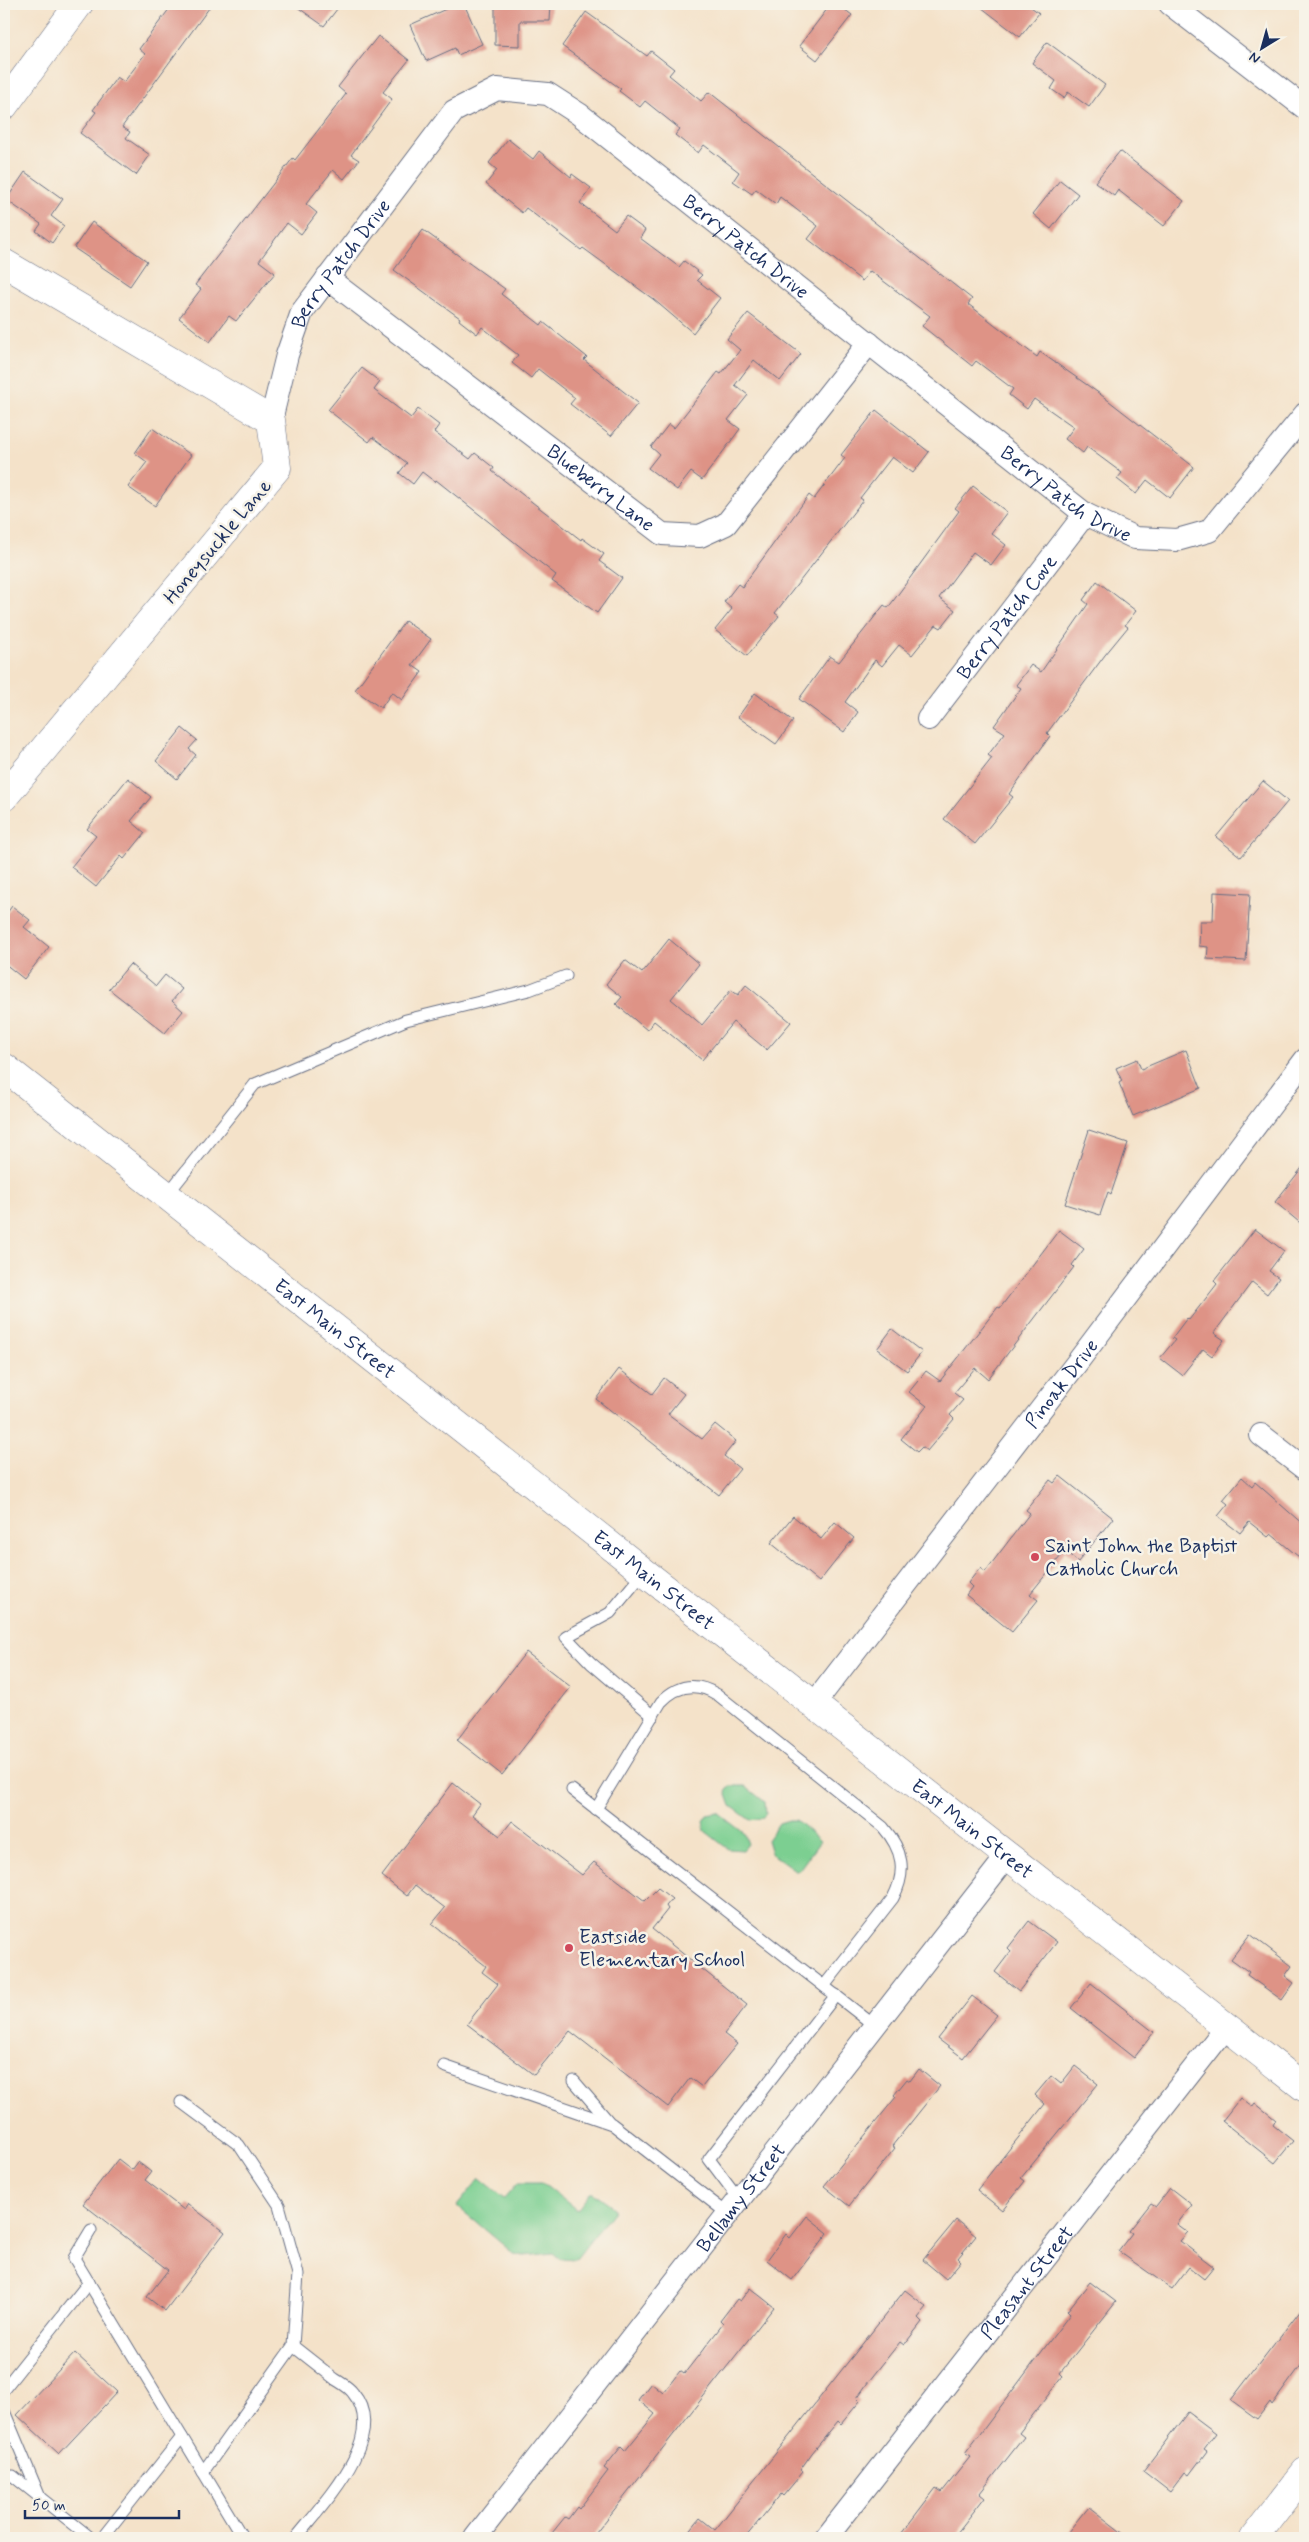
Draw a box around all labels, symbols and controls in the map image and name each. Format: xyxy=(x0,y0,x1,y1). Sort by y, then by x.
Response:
north arrow xyxy=(1236,22,1286,72)
text: N xyxy=(1246,48,1264,68)
street label: Berry Patch Drive xyxy=(676,189,814,306)
street label: Berry Patch Drive xyxy=(286,194,398,332)
street label: Blueberry Lane xyxy=(541,439,660,539)
street label: Berry Patch Drive xyxy=(994,440,1136,549)
street label: Honeysuckle Lane xyxy=(158,474,278,610)
street label: Berry Patch Cove xyxy=(951,550,1064,685)
street label: East Main Street xyxy=(268,1273,401,1386)
street label: Pinoak Drive xyxy=(1019,1334,1105,1434)
street label: East Main Street xyxy=(587,1525,720,1637)
place label: Saint John the Baptist Catholic Church xyxy=(1045,1533,1237,1583)
marker: Saint John the Baptist Catholic Church xyxy=(1029,1551,1041,1563)
street label: East Main Street xyxy=(905,1773,1038,1886)
place label: Eastside Elementary School xyxy=(579,1924,745,1974)
marker: Eastside Elementary School xyxy=(563,1942,575,1954)
street label: Bellamy Street xyxy=(691,2138,793,2258)
street label: Pleasant Street xyxy=(975,2221,1081,2346)
scale bar xyxy=(25,2487,179,2519)
text: 50 m xyxy=(32,2496,66,2516)

